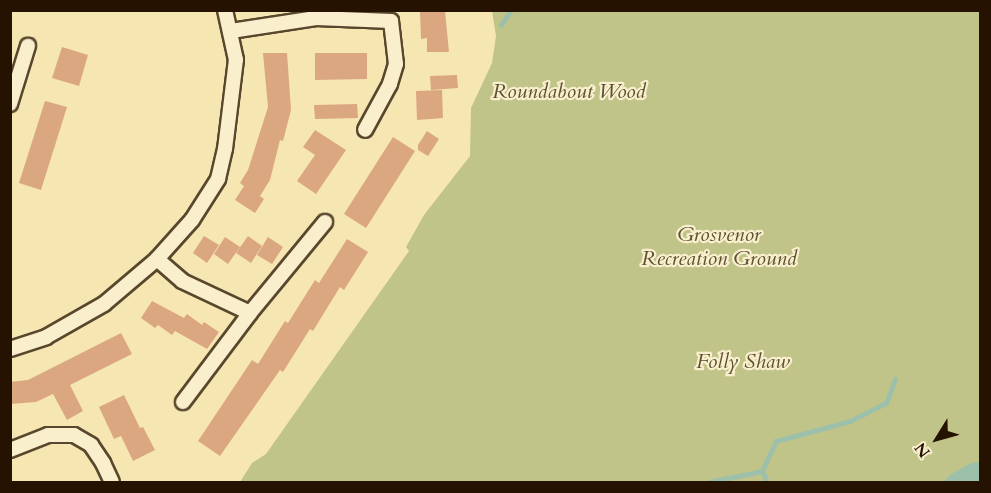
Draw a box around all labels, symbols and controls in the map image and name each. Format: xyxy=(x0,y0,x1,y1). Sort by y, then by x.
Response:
park label: Roundabout Wood xyxy=(492,79,646,105)
park label: Grosvenor Recreation Ground xyxy=(641,222,797,272)
park label: Folly Shaw xyxy=(696,349,790,375)
north arrow xyxy=(907,409,967,469)
text: N xyxy=(910,438,936,462)

